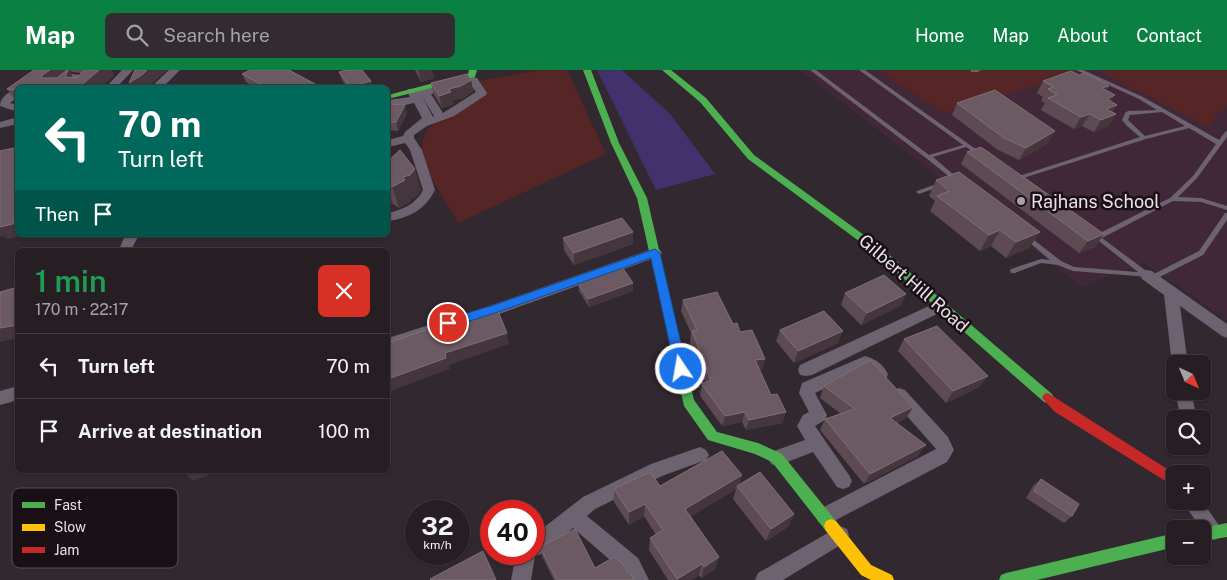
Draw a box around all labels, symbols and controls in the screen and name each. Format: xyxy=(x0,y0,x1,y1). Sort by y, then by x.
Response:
search box xyxy=(105,13,455,58)
text: Map xyxy=(25,21,75,49)
icon: search xyxy=(123,21,151,49)
text: Search here xyxy=(163,24,270,46)
text: Home xyxy=(915,25,965,46)
text: Map xyxy=(993,25,1029,46)
text: About xyxy=(1057,25,1108,46)
text: Contact xyxy=(1136,25,1202,46)
text: 70 m xyxy=(118,104,201,145)
icon: left xyxy=(35,105,100,170)
text: Turn left xyxy=(118,146,204,172)
place label: Rajhans School xyxy=(1031,191,1160,212)
marker: Rajhans School xyxy=(1015,195,1027,207)
icon: arrive xyxy=(89,200,117,228)
text: Then xyxy=(35,203,79,225)
street label: Gilbert Hill Road xyxy=(855,230,973,336)
text: 1 min xyxy=(35,263,106,299)
button: close xyxy=(318,265,370,317)
text: 170 m · 22:17 xyxy=(35,300,128,319)
pin xyxy=(427,302,469,344)
icon: arrive xyxy=(434,309,462,337)
position arrow xyxy=(654,342,706,394)
icon: left xyxy=(35,352,63,380)
text: Turn left xyxy=(78,355,155,377)
text: 70 m xyxy=(326,355,370,377)
north arrow xyxy=(1166,355,1211,400)
map controls xyxy=(1166,355,1211,565)
button: search xyxy=(1166,410,1211,455)
icon: arrive xyxy=(35,417,63,445)
text: Arrive at destination xyxy=(78,420,262,442)
text: 100 m xyxy=(318,420,370,442)
button: + xyxy=(1166,465,1211,510)
legend xyxy=(12,488,178,568)
text: Fast xyxy=(54,497,82,513)
speed limit sign: 40 xyxy=(480,500,545,565)
text: 32 xyxy=(421,511,454,541)
text: Slow xyxy=(54,519,86,535)
button: − xyxy=(1166,520,1211,565)
text: km/h xyxy=(423,538,452,552)
text: Jam xyxy=(54,542,79,558)

